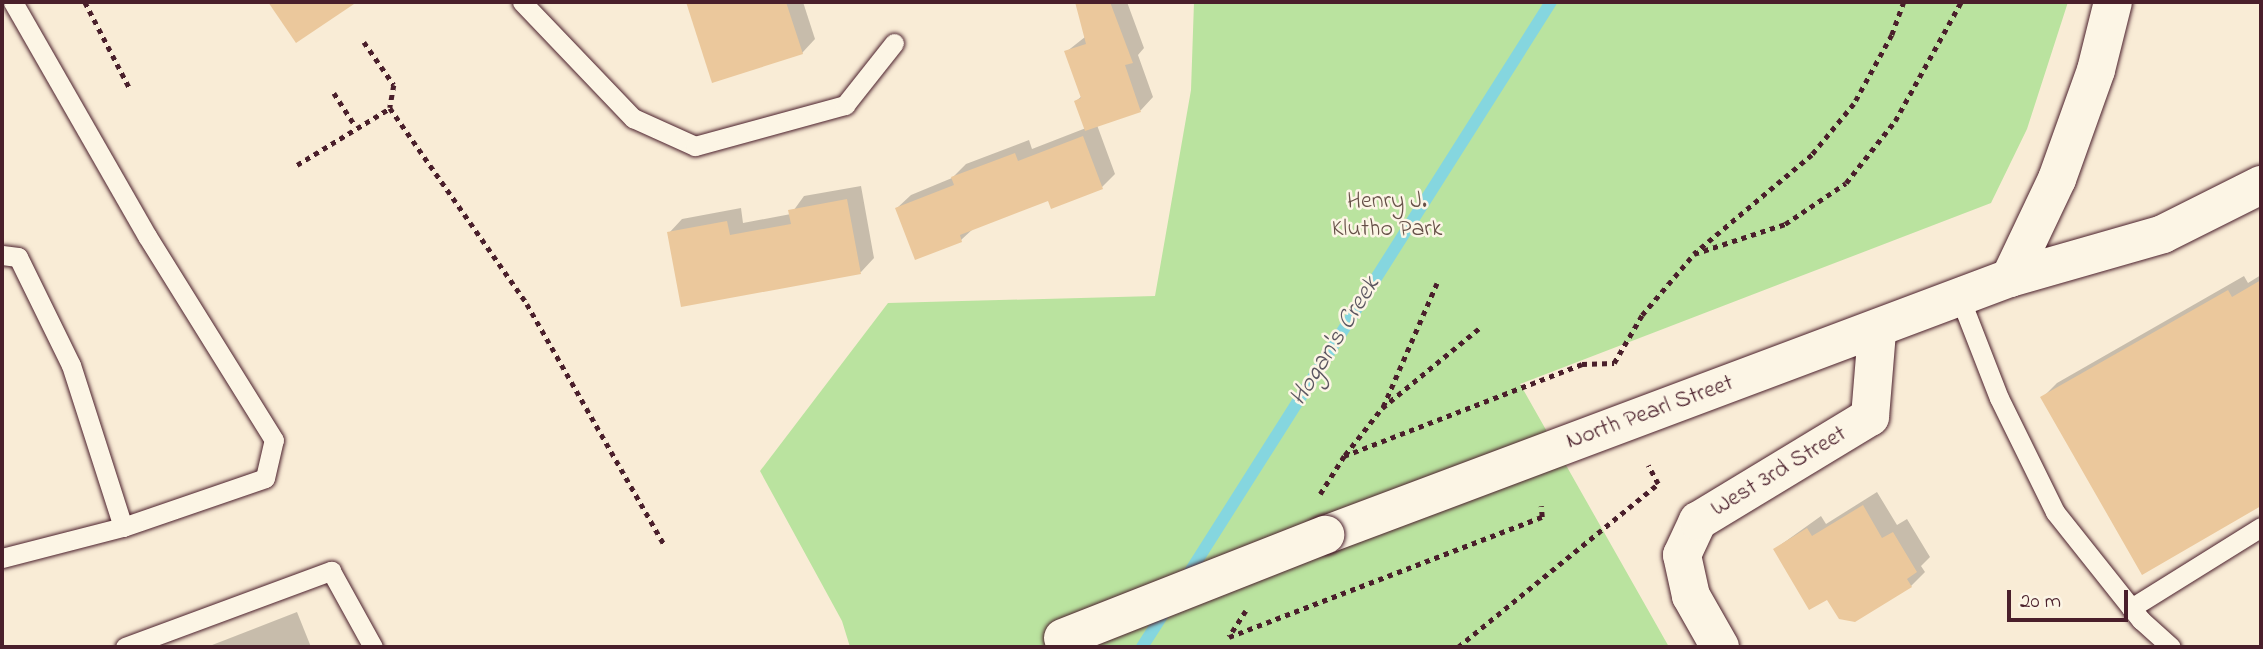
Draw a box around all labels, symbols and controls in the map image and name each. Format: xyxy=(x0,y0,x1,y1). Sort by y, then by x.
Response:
park label: Henry J. Klutho Park xyxy=(1332,188,1442,244)
water label: Hogan's Creek xyxy=(1284,272,1388,412)
street label: North Pearl Street xyxy=(1563,369,1737,457)
street label: West 3rd Street xyxy=(1706,420,1852,524)
scale bar xyxy=(2011,576,2132,620)
text: 20 m xyxy=(2020,587,2061,617)

